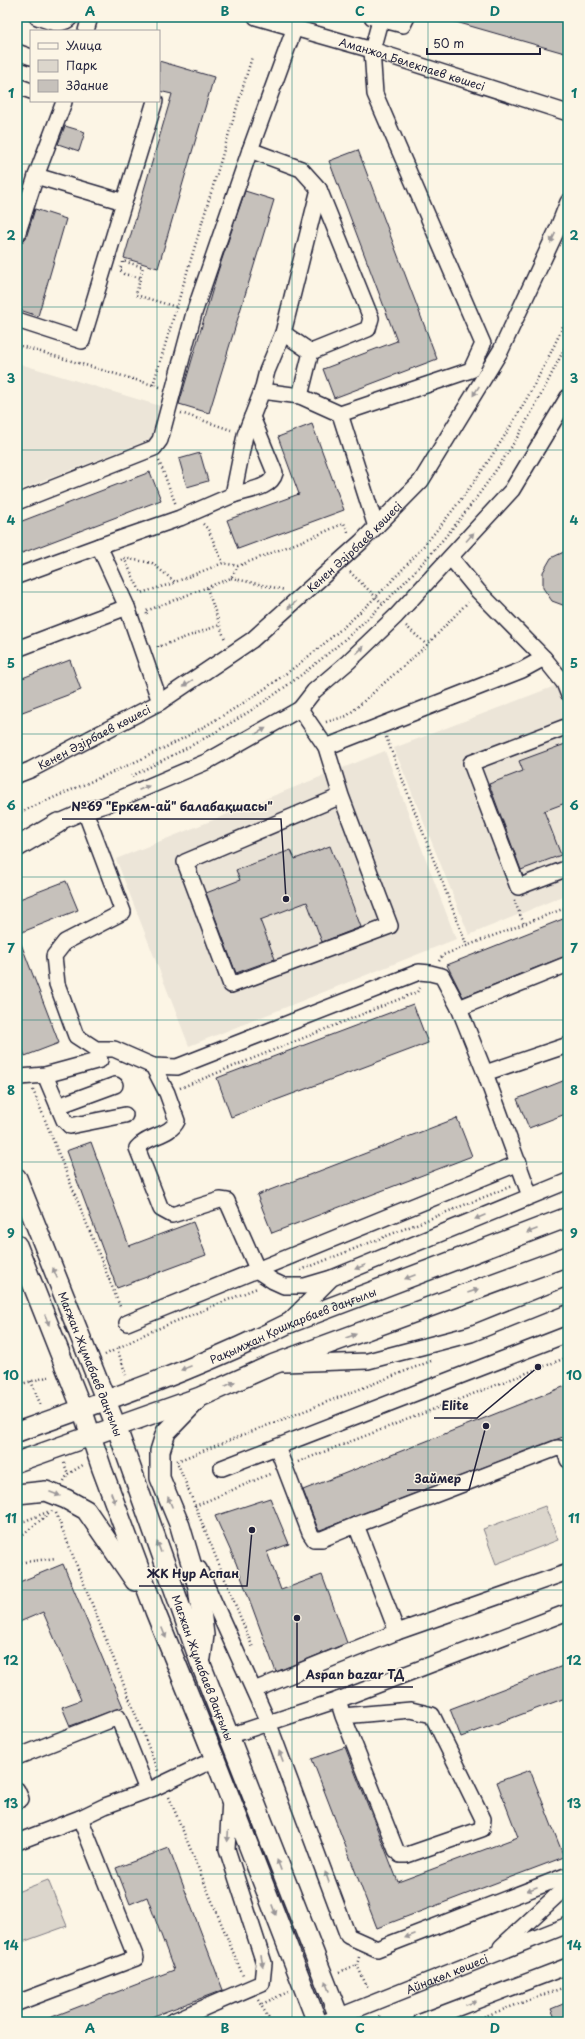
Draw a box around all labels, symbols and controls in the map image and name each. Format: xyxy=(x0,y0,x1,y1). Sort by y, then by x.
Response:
text: A xyxy=(85,1,95,20)
text: B xyxy=(221,1,230,20)
text: C xyxy=(355,1,365,20)
text: D xyxy=(490,1,500,20)
legend xyxy=(30,30,160,102)
scale bar xyxy=(427,30,540,56)
street label: Аманжол Бөлекпаев көшесі xyxy=(337,33,487,94)
text: 50 m xyxy=(433,34,464,52)
text: Улица xyxy=(66,36,102,54)
text: Парк xyxy=(66,56,98,74)
text: Здание xyxy=(66,76,108,94)
text: 1 xyxy=(8,83,14,102)
text: 1 xyxy=(571,83,577,102)
text: 2 xyxy=(6,225,16,244)
text: 2 xyxy=(569,225,579,244)
one-way arrow xyxy=(550,232,556,244)
text: 3 xyxy=(7,368,16,387)
text: 3 xyxy=(570,368,579,387)
one-way arrow xyxy=(472,386,480,397)
street label: Кенен Әзірбаев көшесі xyxy=(303,497,405,596)
text: 4 xyxy=(7,510,16,529)
text: 4 xyxy=(570,510,579,529)
one-way arrow xyxy=(466,531,475,542)
one-way arrow xyxy=(287,600,297,609)
one-way arrow xyxy=(355,645,365,655)
text: 5 xyxy=(7,653,15,672)
text: 5 xyxy=(570,653,578,672)
one-way arrow xyxy=(183,679,194,687)
street label: Кенен Әзірбаев көшесі xyxy=(34,700,153,773)
one-way arrow xyxy=(255,728,267,735)
one-way arrow xyxy=(138,785,150,792)
text: 6 xyxy=(6,795,16,814)
callout: №69 "Еркем-ай" балабақшасы" xyxy=(62,795,281,819)
text: 6 xyxy=(569,795,579,814)
text: №69 "Еркем-ай" балабақшасы" xyxy=(71,797,273,815)
text: 7 xyxy=(7,938,15,957)
text: 7 xyxy=(570,938,578,957)
text: 8 xyxy=(7,1080,15,1099)
text: 8 xyxy=(570,1080,578,1099)
one-way arrow xyxy=(474,1214,485,1220)
text: 9 xyxy=(7,1223,15,1242)
text: 9 xyxy=(570,1223,578,1242)
one-way arrow xyxy=(525,1229,537,1235)
one-way arrow xyxy=(354,1264,365,1270)
one-way arrow xyxy=(51,1267,57,1279)
one-way arrow xyxy=(404,1275,416,1281)
street label: Рақымжан Қошқарбаев даңғылы xyxy=(207,1282,378,1367)
one-way arrow xyxy=(467,1287,479,1293)
street label: Мағжан Жұмабаев даңғылы xyxy=(55,1289,127,1439)
one-way arrow xyxy=(44,1315,50,1326)
one-way arrow xyxy=(345,1332,357,1338)
text: 10 xyxy=(3,1365,19,1384)
text: 10 xyxy=(566,1365,582,1384)
one-way arrow xyxy=(180,1366,192,1372)
one-way arrow xyxy=(225,1381,236,1387)
callout: Elite xyxy=(434,1394,477,1418)
text: Elite xyxy=(441,1396,469,1414)
callout: Займер xyxy=(407,1466,469,1490)
text: Займер xyxy=(414,1469,461,1487)
one-way arrow xyxy=(50,1492,62,1498)
one-way arrow xyxy=(110,1493,116,1505)
one-way arrow xyxy=(166,1496,172,1508)
text: 11 xyxy=(5,1508,17,1527)
text: 11 xyxy=(568,1508,580,1527)
one-way arrow xyxy=(156,1540,162,1552)
callout: ЖК Нур Аспан xyxy=(139,1562,247,1586)
text: ЖК Нур Аспан xyxy=(146,1564,239,1582)
street label: Мағжан Жұмабаев даңғылы xyxy=(168,1592,238,1743)
one-way arrow xyxy=(161,1627,167,1638)
text: 12 xyxy=(3,1650,19,1669)
text: 12 xyxy=(566,1650,582,1669)
callout: Aspan bazar ТД xyxy=(297,1663,413,1687)
text: Aspan bazar ТД xyxy=(305,1665,405,1683)
one-way arrow xyxy=(277,1749,283,1761)
text: 13 xyxy=(4,1793,19,1812)
text: 13 xyxy=(567,1793,582,1812)
one-way arrow xyxy=(225,1830,231,1843)
one-way arrow xyxy=(276,1858,282,1870)
one-way arrow xyxy=(323,1871,329,1883)
one-way arrow xyxy=(525,1887,537,1893)
one-way arrow xyxy=(271,1904,277,1916)
one-way arrow xyxy=(404,1934,416,1940)
text: 14 xyxy=(3,1935,19,1954)
text: 14 xyxy=(566,1935,582,1954)
street label: Айнакөл көшесі xyxy=(403,1949,490,1997)
one-way arrow xyxy=(260,1954,266,1967)
one-way arrow xyxy=(323,1979,329,1991)
one-way arrow xyxy=(465,1999,477,2005)
text: A xyxy=(85,2018,95,2037)
text: B xyxy=(221,2018,230,2037)
text: C xyxy=(355,2018,365,2037)
text: D xyxy=(490,2018,500,2037)

